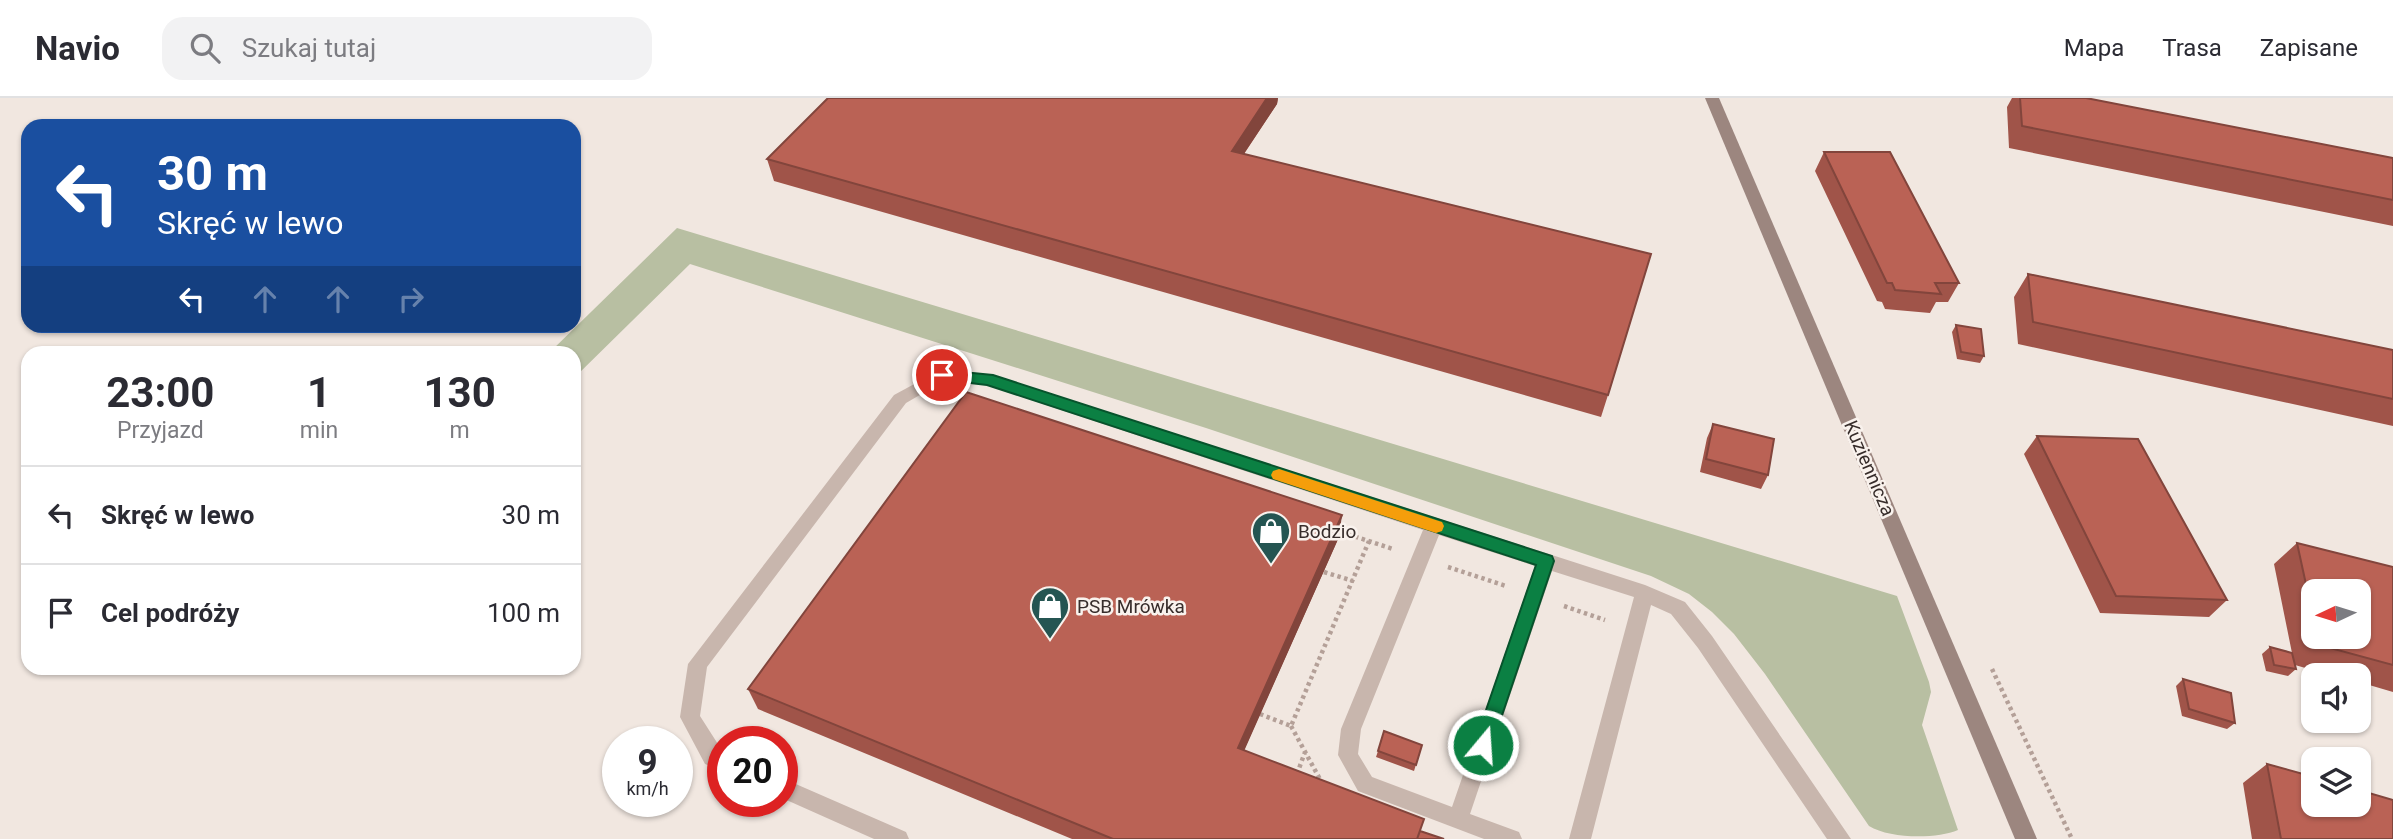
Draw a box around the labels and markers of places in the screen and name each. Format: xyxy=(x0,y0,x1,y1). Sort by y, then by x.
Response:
pin xyxy=(912,345,972,405)
shop icon: Bodzio xyxy=(1250,510,1292,565)
place label: Bodzio xyxy=(1298,520,1356,543)
shop icon: PSB Mrówka xyxy=(1029,585,1071,640)
place label: PSB Mrówka xyxy=(1077,595,1185,618)

